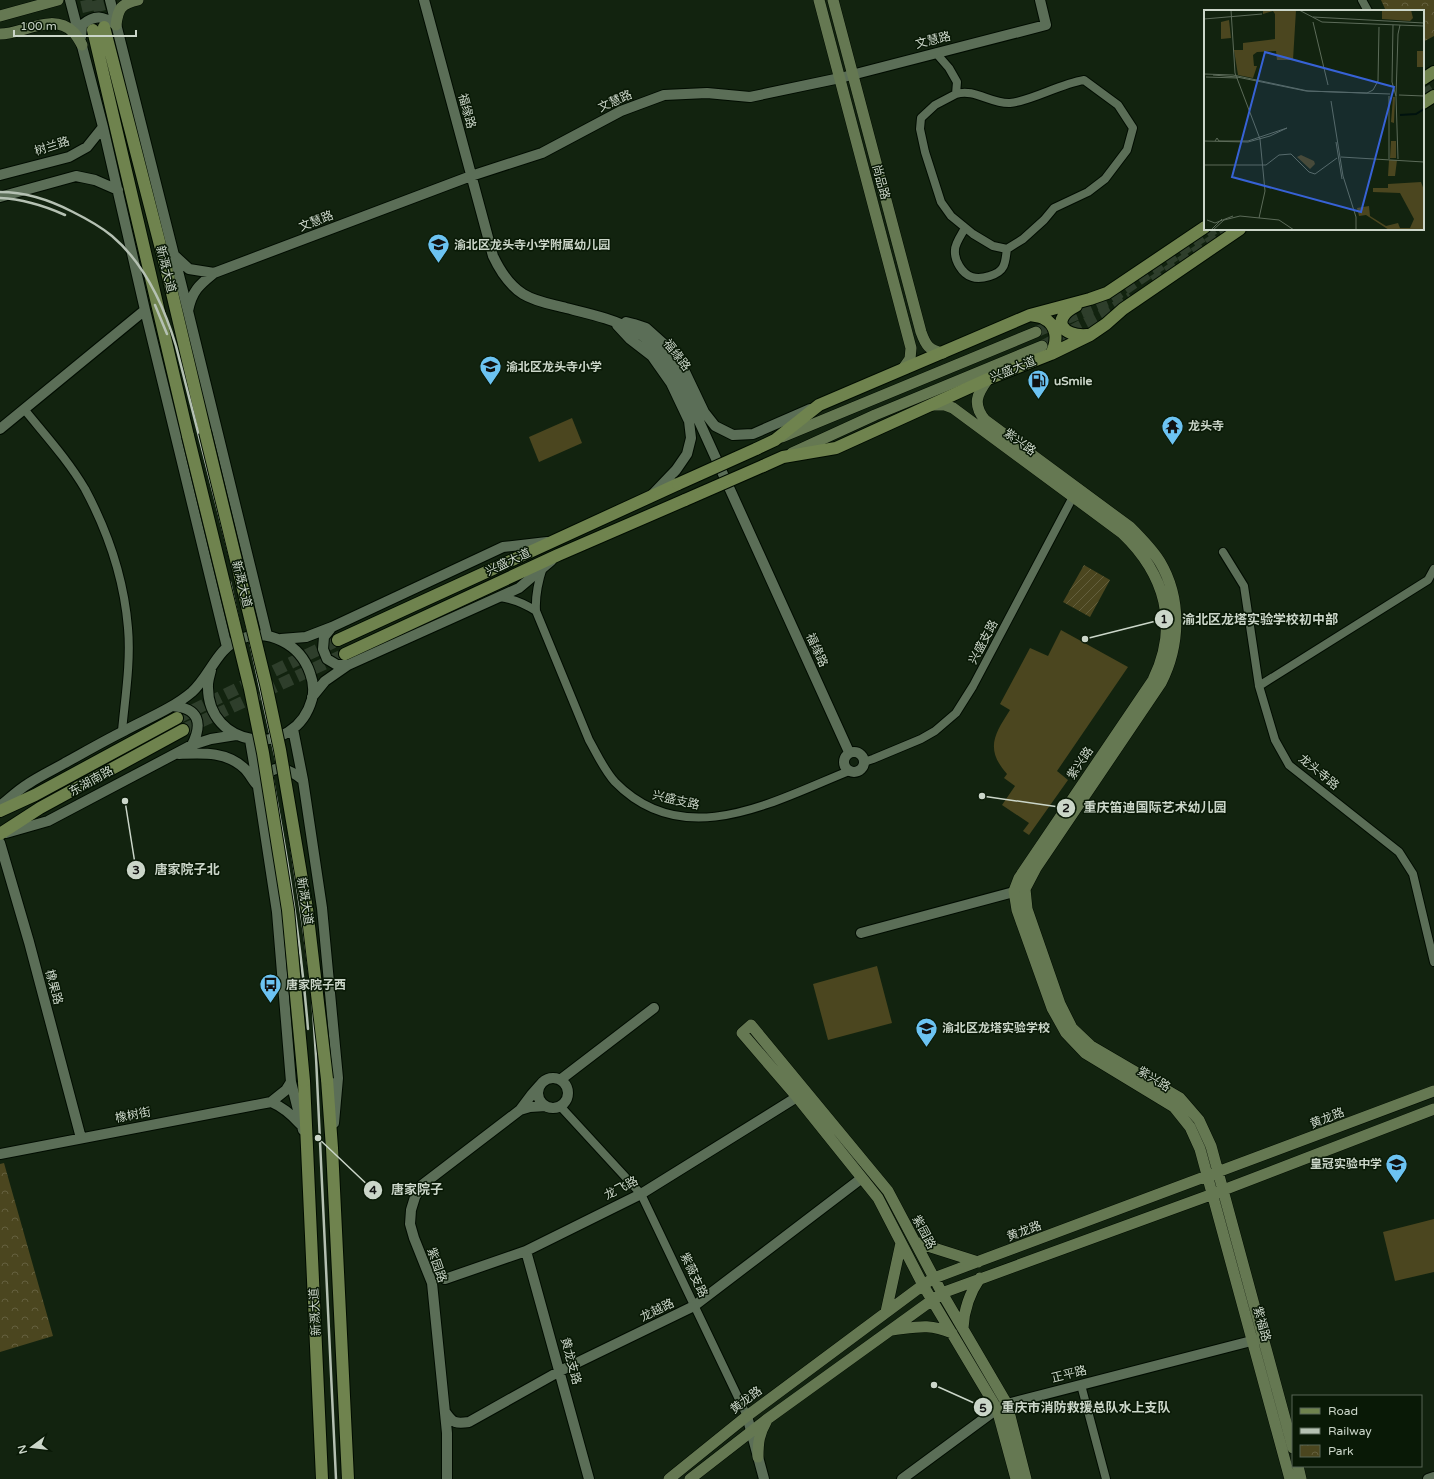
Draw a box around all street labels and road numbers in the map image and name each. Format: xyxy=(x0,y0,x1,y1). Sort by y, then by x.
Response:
street label: 文慧路 xyxy=(914,29,952,51)
street label: 文慧路 xyxy=(596,87,634,115)
street label: 福缘路 xyxy=(456,92,478,130)
street label: 树兰路 xyxy=(33,134,71,158)
street label: 尚品路 xyxy=(870,163,892,201)
street label: 文慧路 xyxy=(297,208,335,234)
street label: 新溉大道 xyxy=(153,244,179,294)
street label: 福缘路 xyxy=(660,337,694,373)
street label: 兴盛大道 xyxy=(988,354,1038,384)
street label: 紫兴路 xyxy=(1001,426,1039,458)
street label: 兴盛大道 xyxy=(483,546,533,578)
street label: 新溉大道 xyxy=(229,559,255,609)
street label: 兴盛支路 xyxy=(966,618,1000,666)
street label: 福缘路 xyxy=(803,631,831,669)
street label: 紫兴路 xyxy=(1064,744,1096,782)
street label: 龙头寺路 xyxy=(1296,751,1342,793)
street label: 东湖南路 xyxy=(67,763,115,799)
street label: 兴盛支路 xyxy=(651,788,701,812)
street label: 新溉大道 xyxy=(294,876,316,926)
street label: 橡果路 xyxy=(43,968,65,1006)
street label: 紫兴路 xyxy=(1135,1064,1173,1094)
street label: 橡树街 xyxy=(114,1105,152,1125)
street label: 黄龙路 xyxy=(1308,1105,1346,1131)
street label: 龙飞路 xyxy=(602,1174,640,1202)
street label: 紫园路 xyxy=(909,1213,939,1251)
street label: 黄龙路 xyxy=(1005,1218,1043,1244)
street label: 紫园路 xyxy=(425,1246,449,1284)
street label: 紫薇支路 xyxy=(678,1250,710,1300)
street label: 新溉大道 xyxy=(307,1288,323,1336)
street label: 龙越路 xyxy=(638,1296,676,1324)
street label: 紫福路 xyxy=(1251,1305,1273,1343)
street label: 黄龙支路 xyxy=(558,1336,584,1386)
street label: 正平路 xyxy=(1050,1363,1088,1385)
street label: 黄龙路 xyxy=(727,1384,765,1416)

